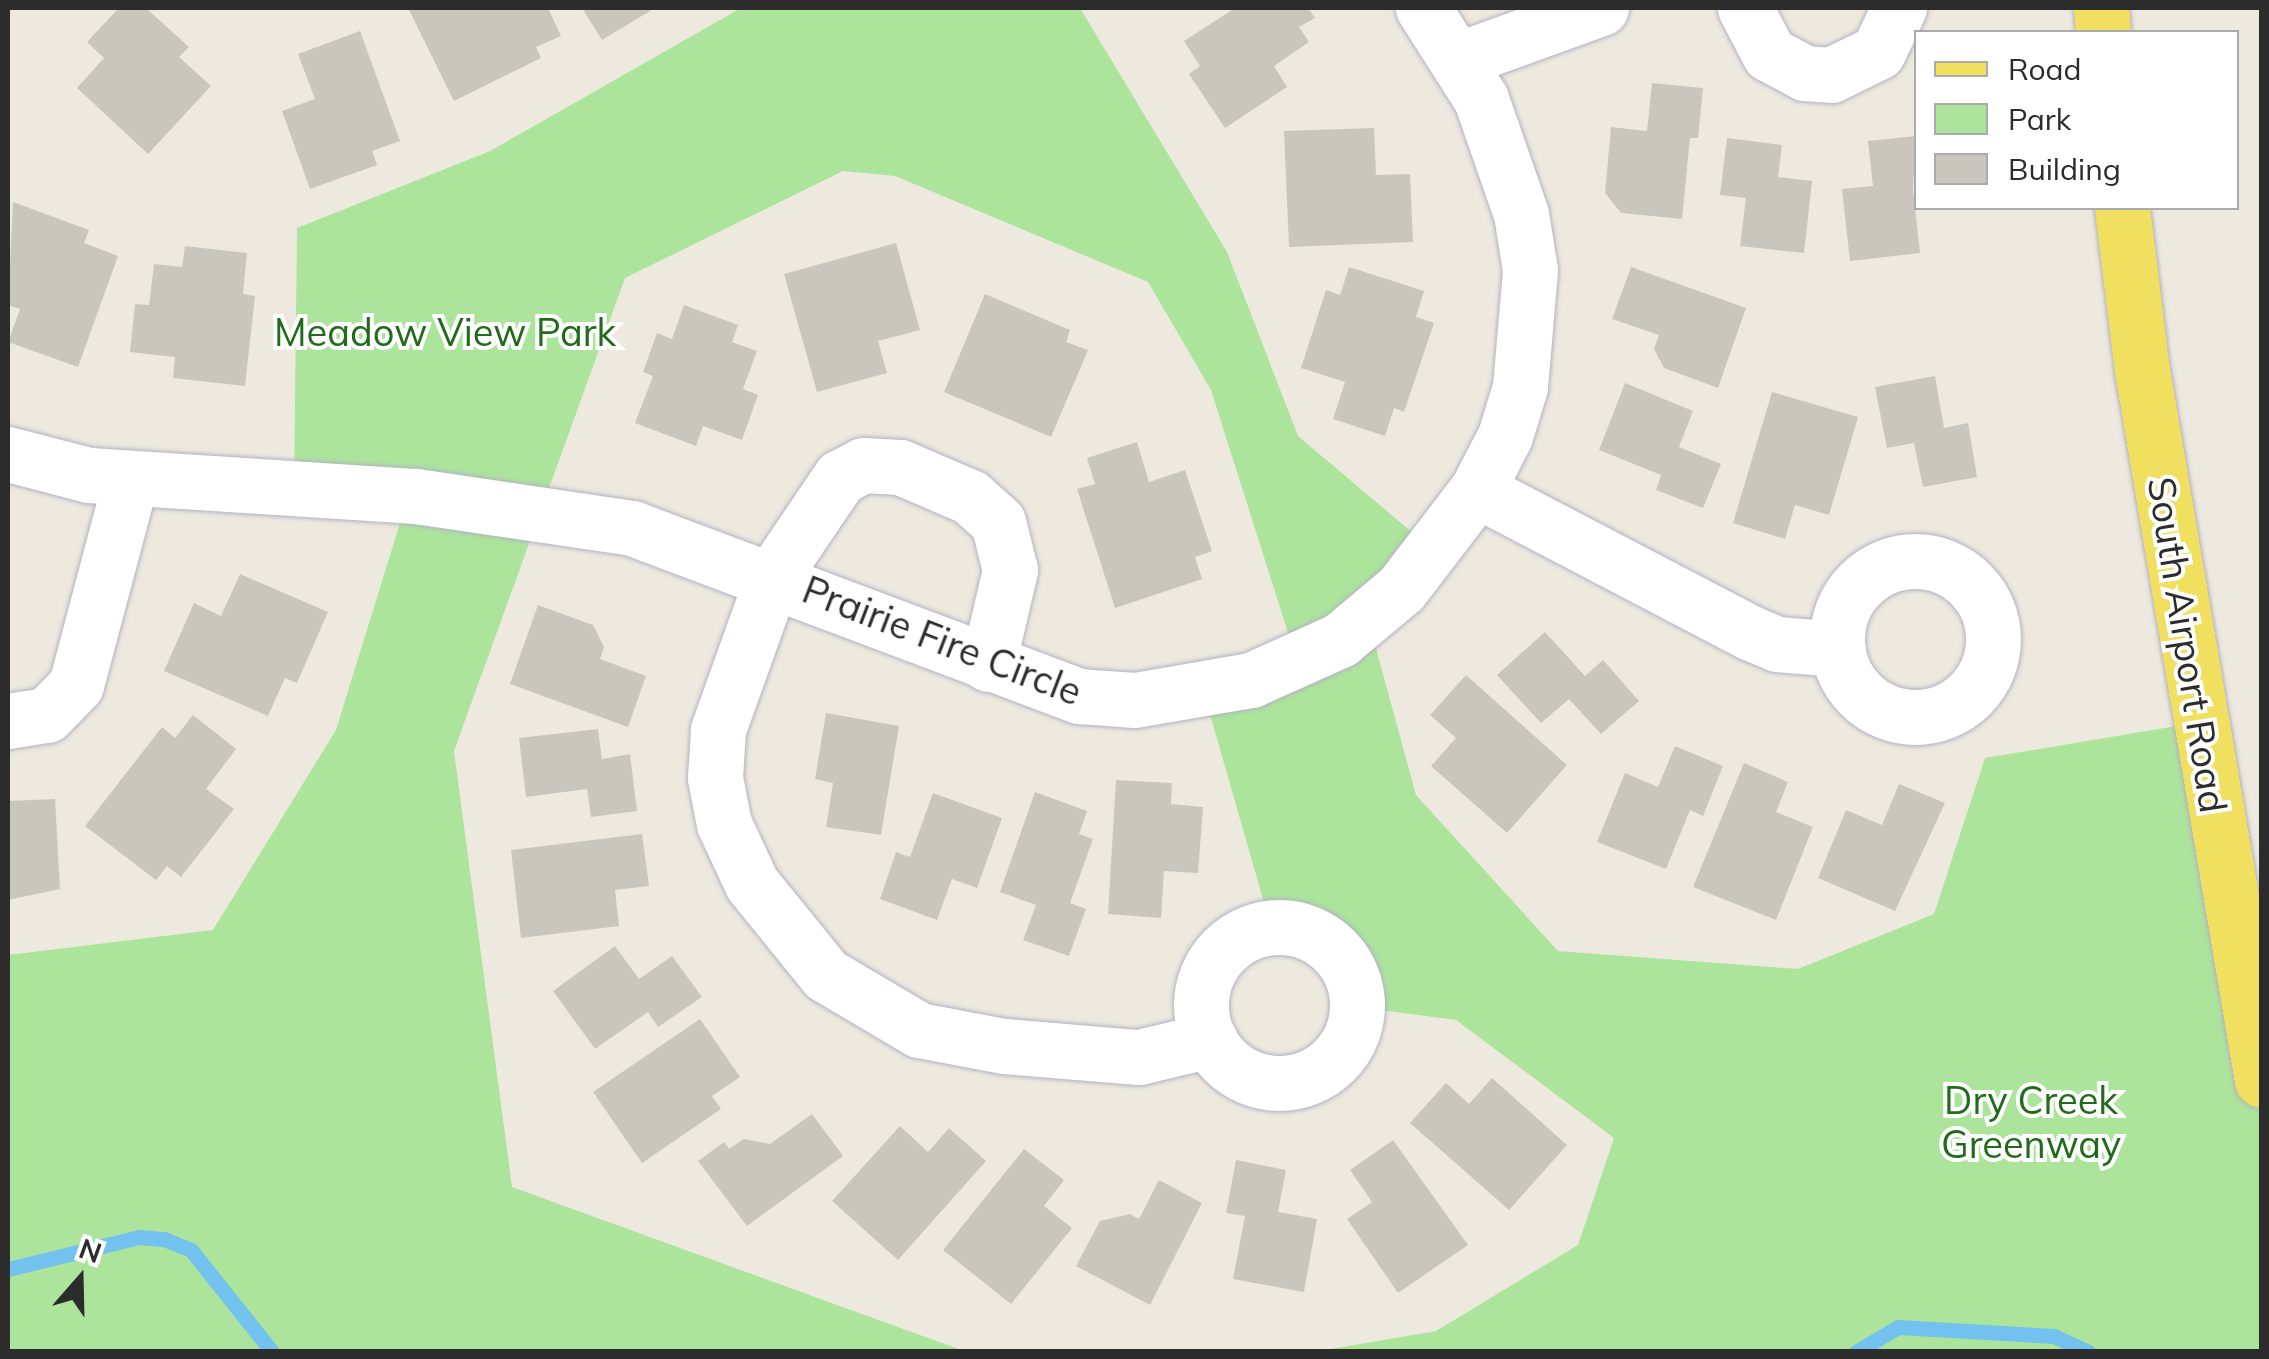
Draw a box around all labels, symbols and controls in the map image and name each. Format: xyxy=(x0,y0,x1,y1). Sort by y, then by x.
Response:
legend xyxy=(1914,30,2239,210)
text: Road xyxy=(2008,50,2082,88)
text: Park xyxy=(2008,100,2071,138)
text: Building xyxy=(2008,150,2121,188)
park label: Meadow View Park xyxy=(274,310,616,356)
street label: South Airport Road xyxy=(2138,474,2236,816)
street label: Prairie Fire Circle xyxy=(796,567,1088,715)
park label: Dry Creek Greenway xyxy=(1941,1078,2121,1168)
north arrow xyxy=(30,1229,130,1329)
text: N xyxy=(75,1230,106,1270)

